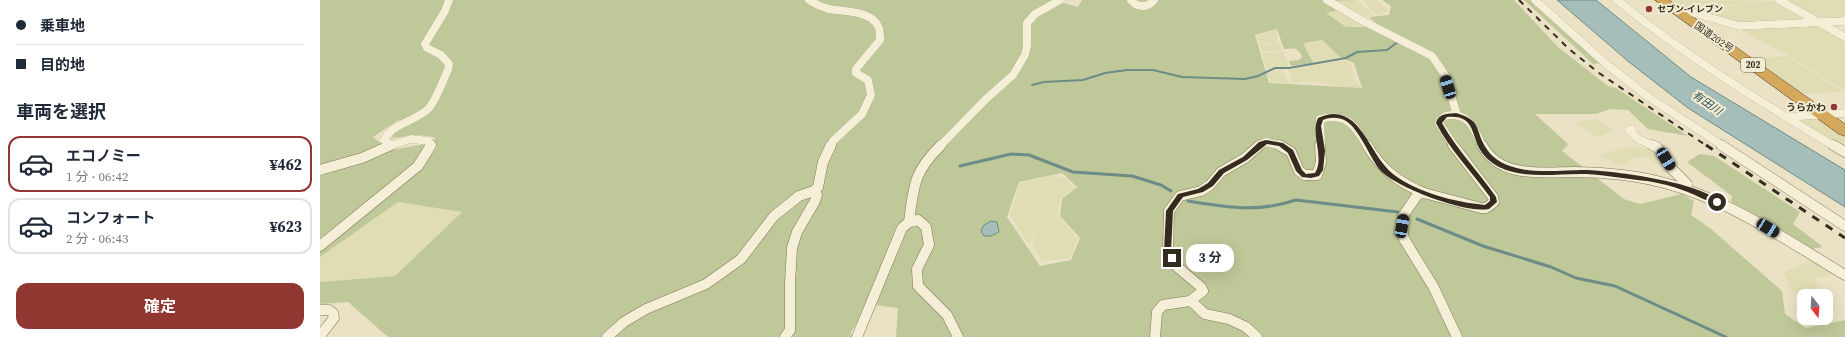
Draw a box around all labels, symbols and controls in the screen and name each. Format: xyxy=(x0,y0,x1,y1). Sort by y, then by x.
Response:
place label: セブン-イレブン xyxy=(1657,3,1723,15)
marker: セブン-イレブン xyxy=(1644,4,1654,14)
text: 乗車地 xyxy=(40,15,85,36)
street label: 国道202号 xyxy=(1692,19,1736,55)
text: 目的地 xyxy=(40,54,85,75)
road number: 202 xyxy=(1741,58,1765,72)
car xyxy=(1439,74,1457,100)
water label: 有田川 xyxy=(1689,87,1726,119)
text: 車両を選択 xyxy=(16,99,106,124)
place label: うらかわ xyxy=(1786,101,1826,114)
marker: うらかわ xyxy=(1829,102,1839,112)
text: エコノミー xyxy=(66,145,141,166)
icon: car xyxy=(18,146,54,182)
car xyxy=(1655,146,1677,172)
text: ¥462 xyxy=(269,154,302,175)
text: 1 分 · 06:42 xyxy=(66,168,128,185)
route start xyxy=(1708,193,1726,211)
text: コンフォート xyxy=(66,207,156,228)
icon: car xyxy=(18,208,54,244)
car xyxy=(1394,213,1410,239)
text: ¥623 xyxy=(269,216,302,237)
car xyxy=(1755,217,1781,239)
text: 2 分 · 06:43 xyxy=(66,230,128,247)
callout: 3 分 xyxy=(1186,244,1234,272)
route end xyxy=(1163,249,1181,267)
text: 3 分 xyxy=(1199,249,1221,266)
button: 確定 xyxy=(16,283,304,329)
north arrow xyxy=(1797,289,1833,325)
map controls xyxy=(1797,289,1833,325)

